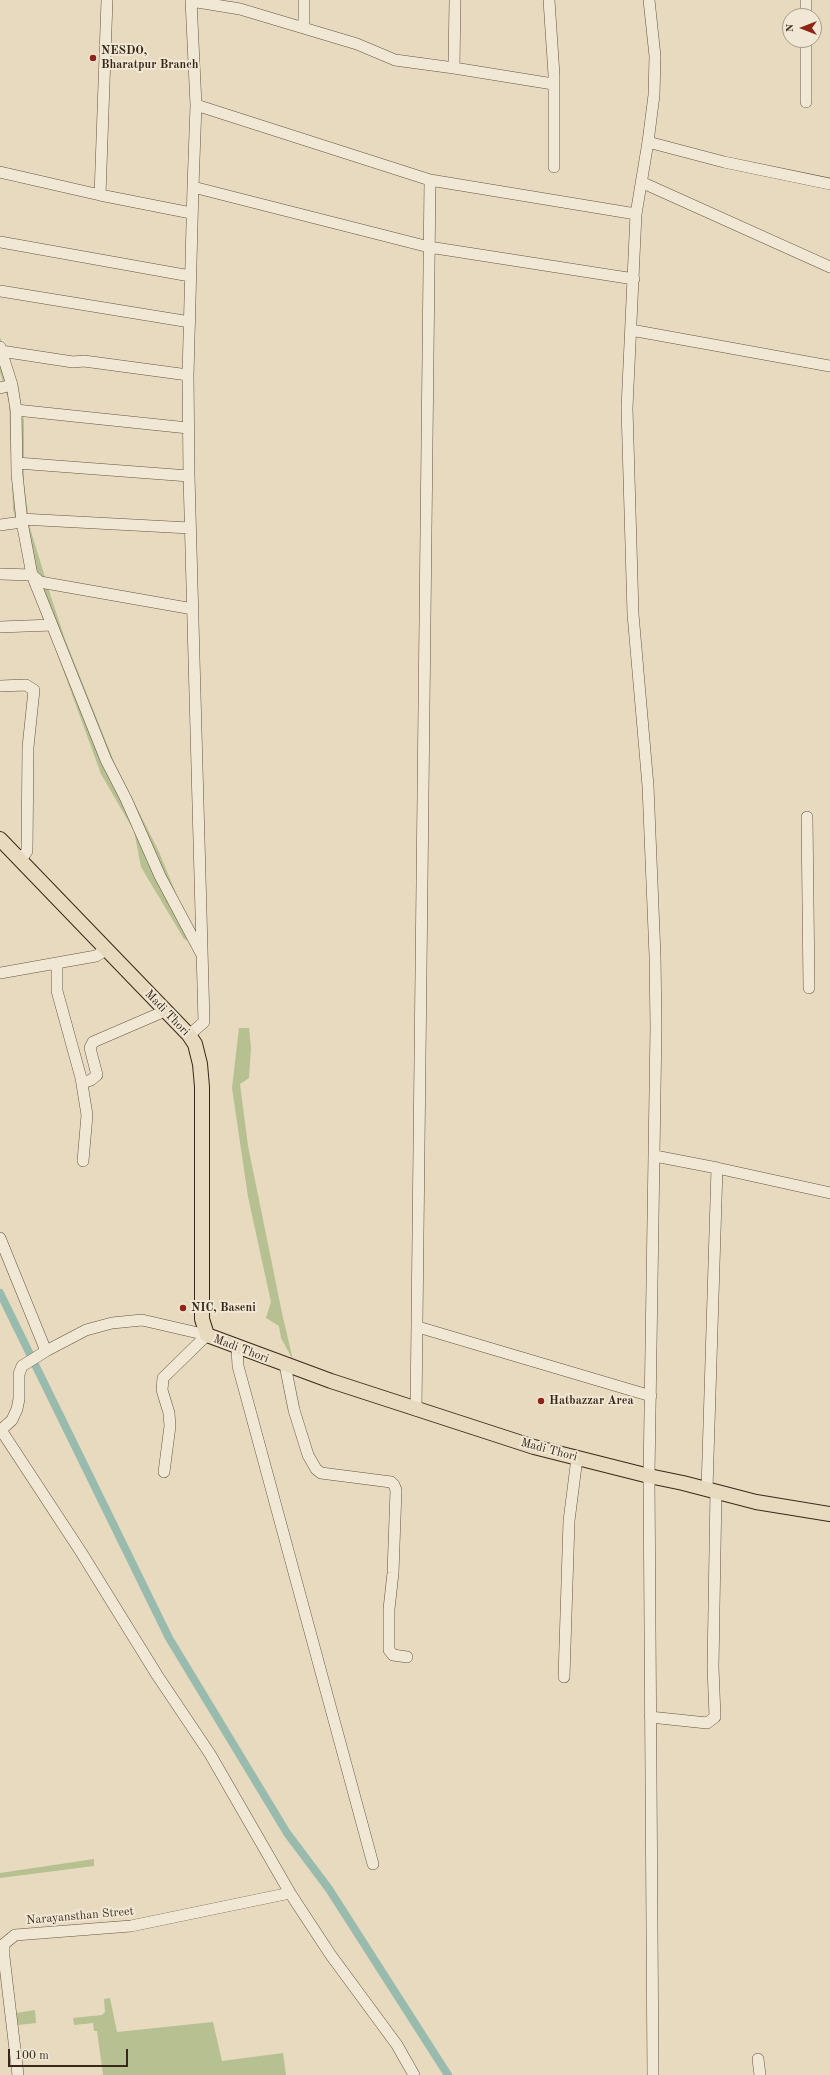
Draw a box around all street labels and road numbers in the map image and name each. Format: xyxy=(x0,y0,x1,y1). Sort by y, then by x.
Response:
street label: Madi Thori xyxy=(142,987,192,1039)
street label: Madi Thori xyxy=(211,1332,271,1366)
street label: Madi Thori xyxy=(519,1436,579,1464)
street label: Narayansthan Street xyxy=(26,1904,134,1928)

